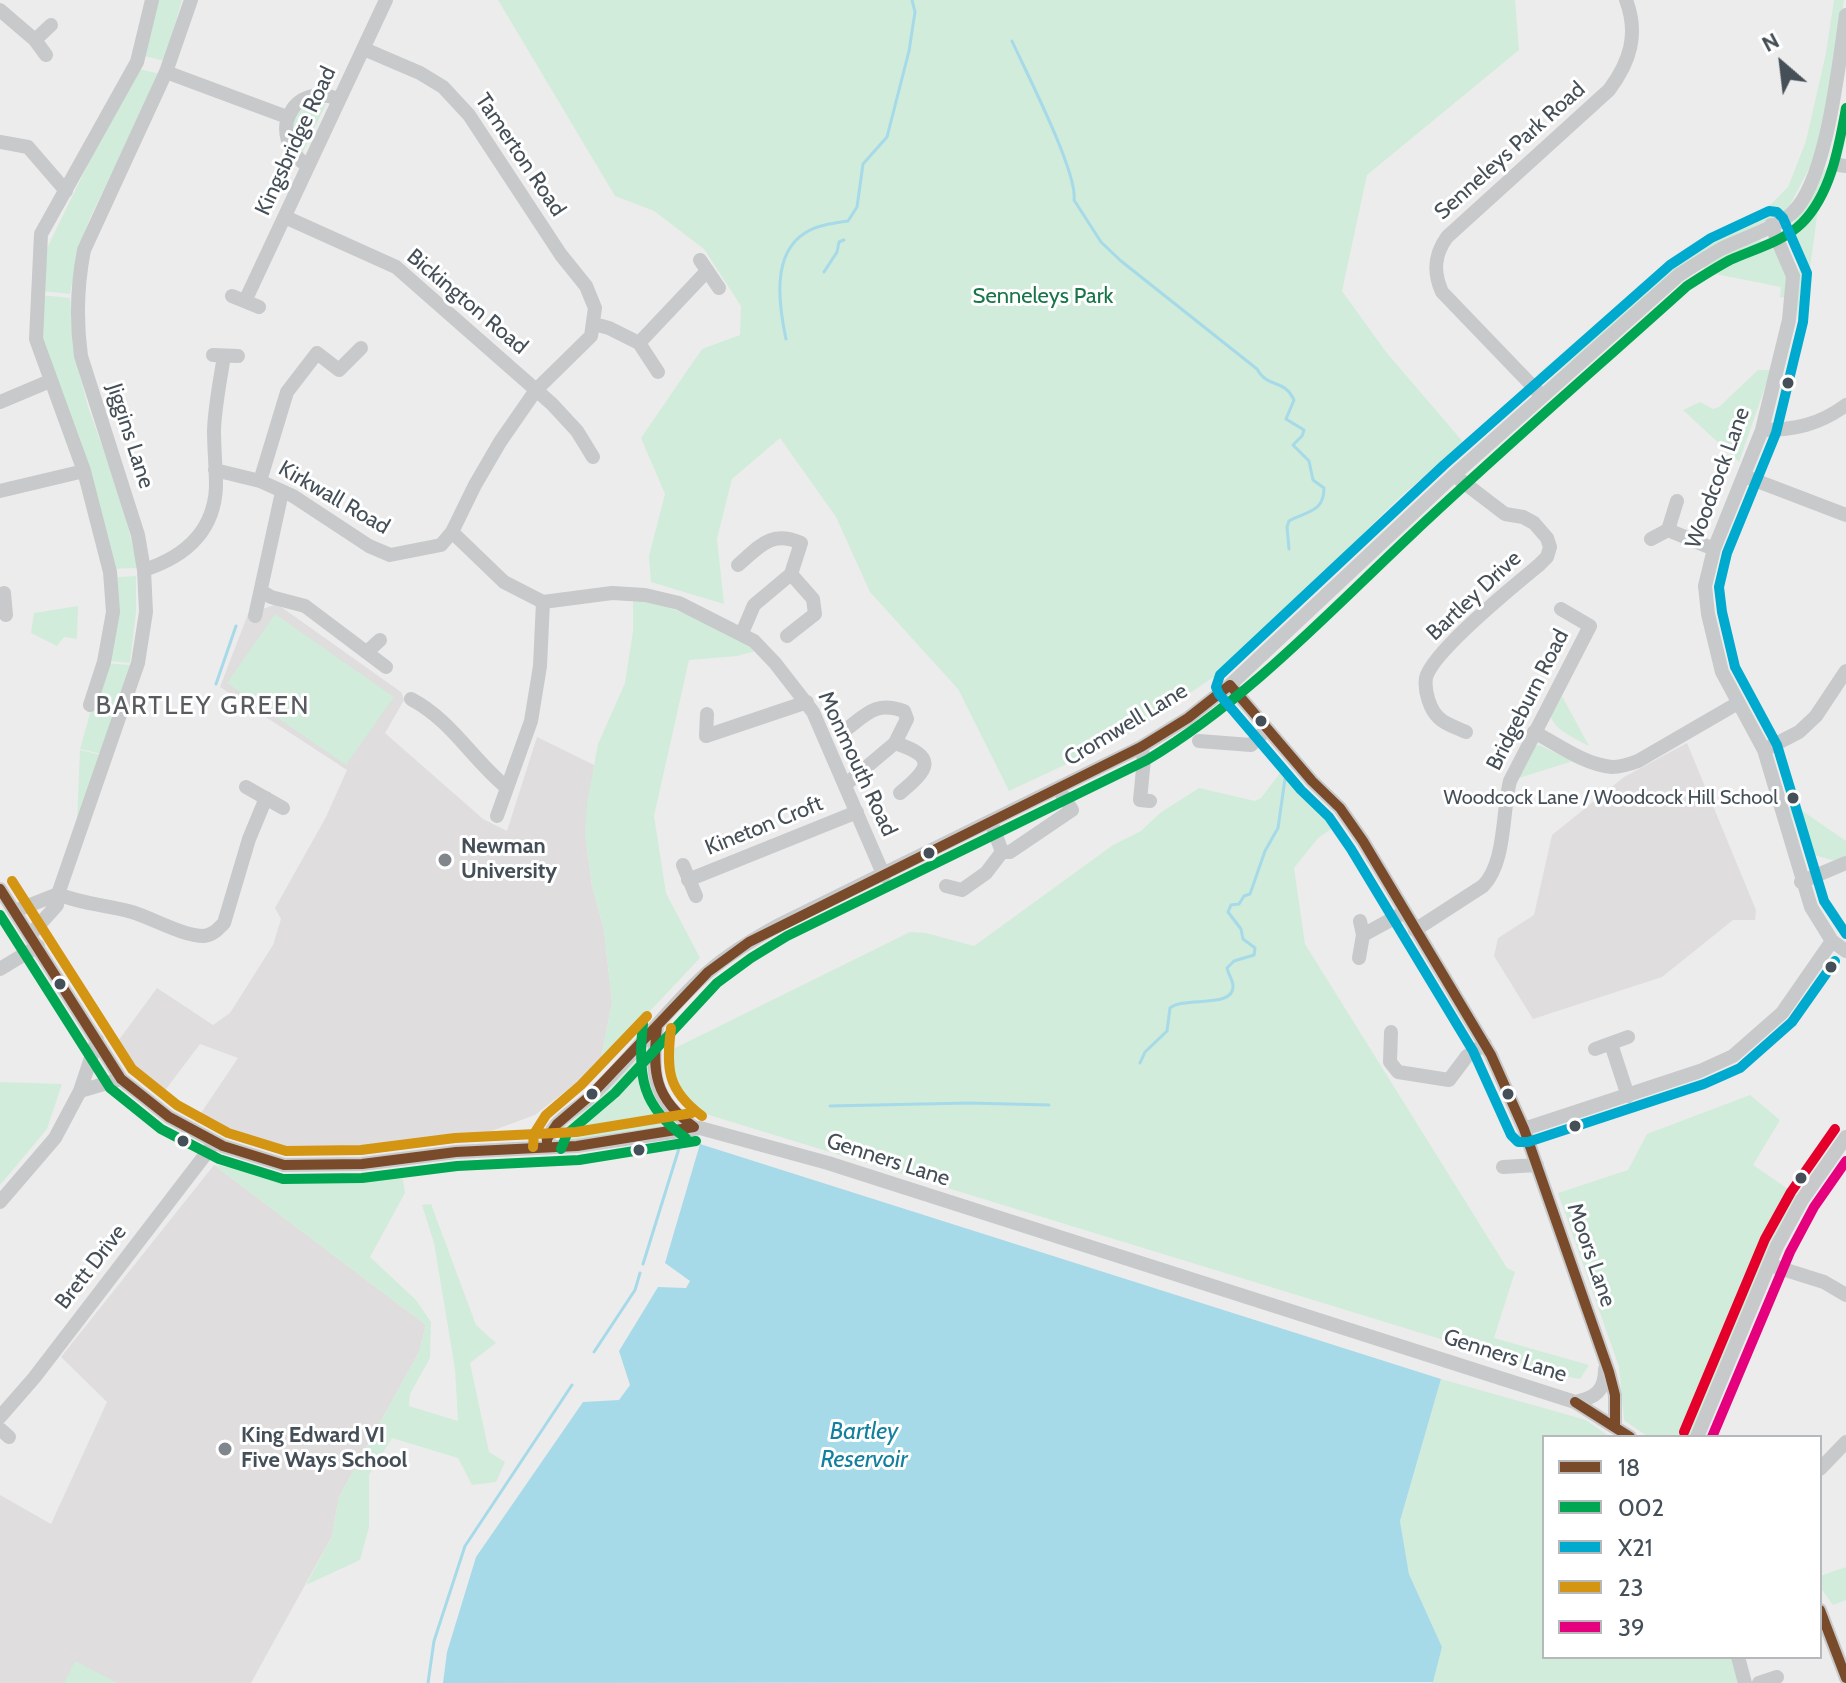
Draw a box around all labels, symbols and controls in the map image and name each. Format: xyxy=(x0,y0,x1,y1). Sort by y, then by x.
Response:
north arrow xyxy=(1742,24,1822,104)
text: N xyxy=(1757,27,1784,58)
street label: Kingsbridge Road xyxy=(250,62,342,220)
street label: Senneleys Park Road xyxy=(1429,76,1591,226)
street label: Tamerton Road xyxy=(469,88,571,222)
street label: Bickington Road xyxy=(401,244,533,360)
park label: Senneleys Park xyxy=(973,284,1113,310)
unlabelled marker xyxy=(1780,375,1796,391)
street label: Jiggins Lane xyxy=(101,380,159,492)
street label: Woodcock Lane xyxy=(1680,404,1756,552)
street label: Kirkwall Road xyxy=(274,456,394,540)
street label: Bartley Drive xyxy=(1421,546,1527,646)
street label: Bridgeburn Road xyxy=(1481,625,1575,775)
street label: Cromwell Lane xyxy=(1060,678,1192,772)
street label: Monmouth Road xyxy=(812,687,902,841)
district label: BARTLEY GREEN xyxy=(95,690,311,722)
unlabelled marker xyxy=(1253,713,1269,729)
place label: Woodcock Lane / Woodcock Hill School xyxy=(1444,786,1778,810)
street label: Kineton Croft xyxy=(701,790,827,862)
marker: Woodcock Lane / Woodcock Hill School xyxy=(1785,790,1801,806)
place label: Newman University xyxy=(461,834,557,886)
unlabelled marker xyxy=(921,845,937,861)
marker: Newman University xyxy=(436,851,454,869)
unlabelled marker xyxy=(1823,959,1839,975)
unlabelled marker xyxy=(52,976,68,992)
unlabelled marker xyxy=(584,1086,600,1102)
unlabelled marker xyxy=(1500,1086,1516,1102)
unlabelled marker xyxy=(1567,1118,1583,1134)
street label: Genners Lane xyxy=(823,1128,953,1192)
unlabelled marker xyxy=(175,1133,191,1149)
unlabelled marker xyxy=(631,1142,647,1158)
unlabelled marker xyxy=(1793,1170,1809,1186)
street label: Moors Lane xyxy=(1561,1200,1621,1310)
street label: Brett Drive xyxy=(50,1219,132,1315)
street label: Genners Lane xyxy=(1440,1324,1570,1388)
water label: Bartley Reservoir xyxy=(820,1418,908,1474)
place label: King Edward VI Five Ways School xyxy=(241,1423,407,1474)
legend xyxy=(1542,1435,1822,1659)
marker: King Edward VI Five Ways School xyxy=(216,1440,234,1458)
text: 18 xyxy=(1618,1453,1640,1482)
text: 002 xyxy=(1618,1493,1664,1522)
text: X21 xyxy=(1618,1533,1653,1562)
text: 23 xyxy=(1618,1573,1644,1602)
text: 39 xyxy=(1618,1613,1645,1642)

